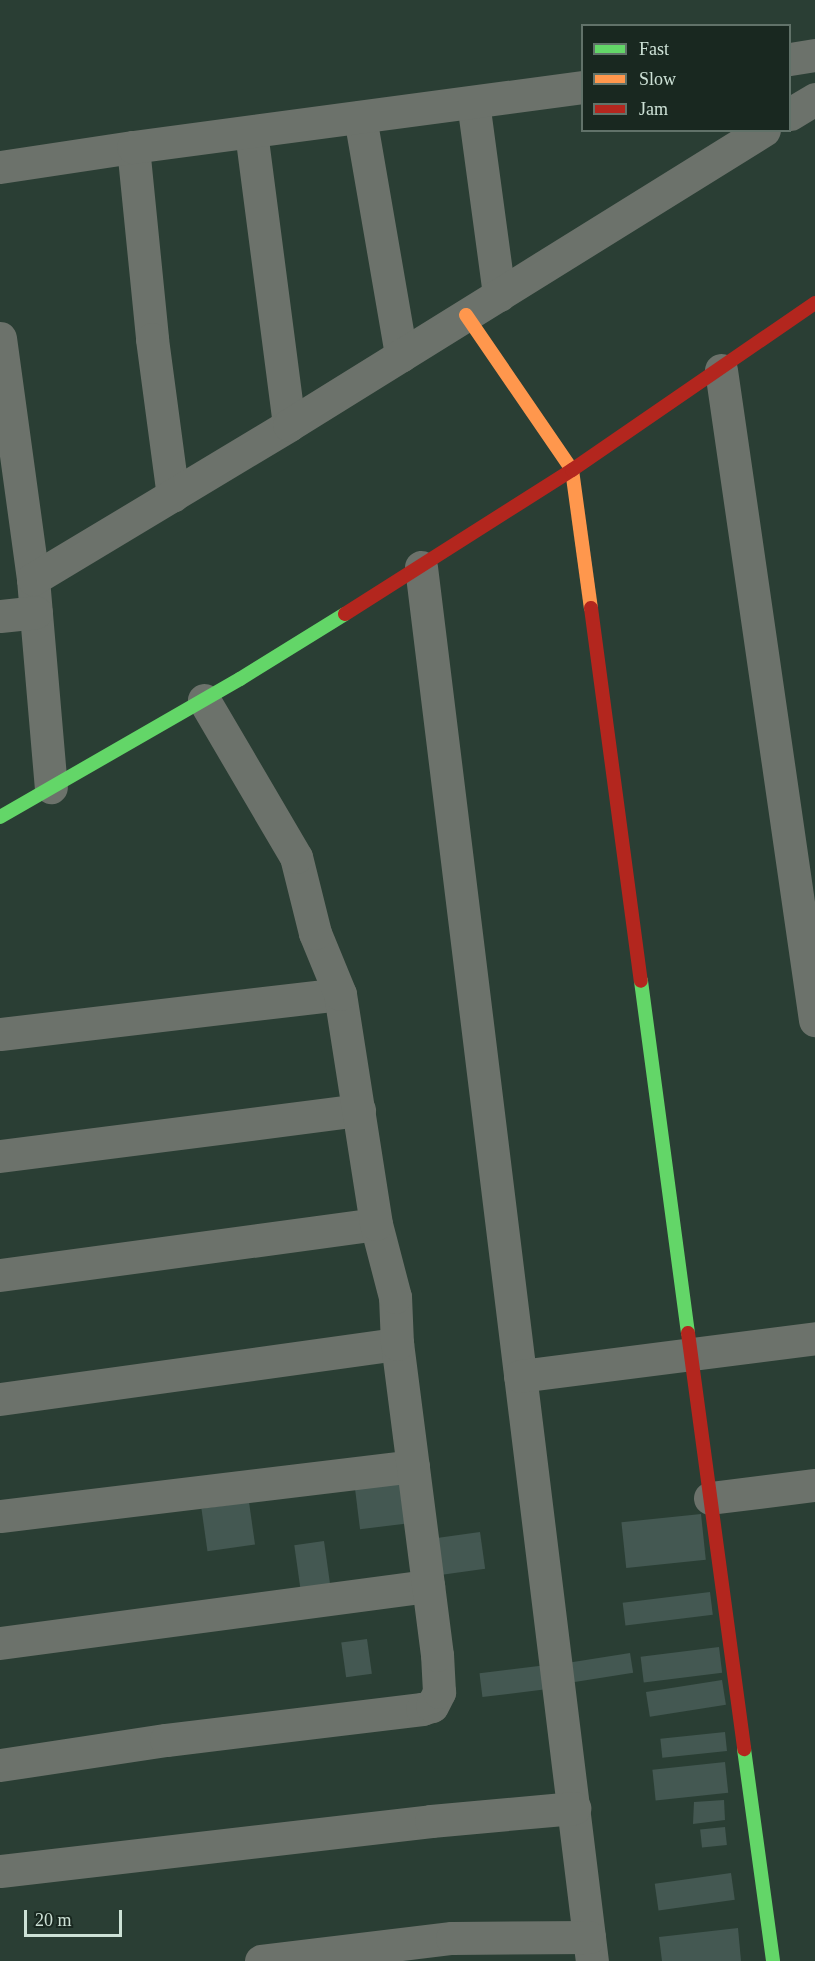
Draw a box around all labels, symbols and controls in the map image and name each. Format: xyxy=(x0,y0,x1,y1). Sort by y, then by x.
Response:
legend xyxy=(581,24,791,132)
text: Fast xyxy=(639,39,669,59)
text: Slow xyxy=(639,69,676,89)
text: Jam xyxy=(639,99,668,119)
scale bar xyxy=(27,1898,124,1936)
text: 20 m xyxy=(35,1910,72,1930)

